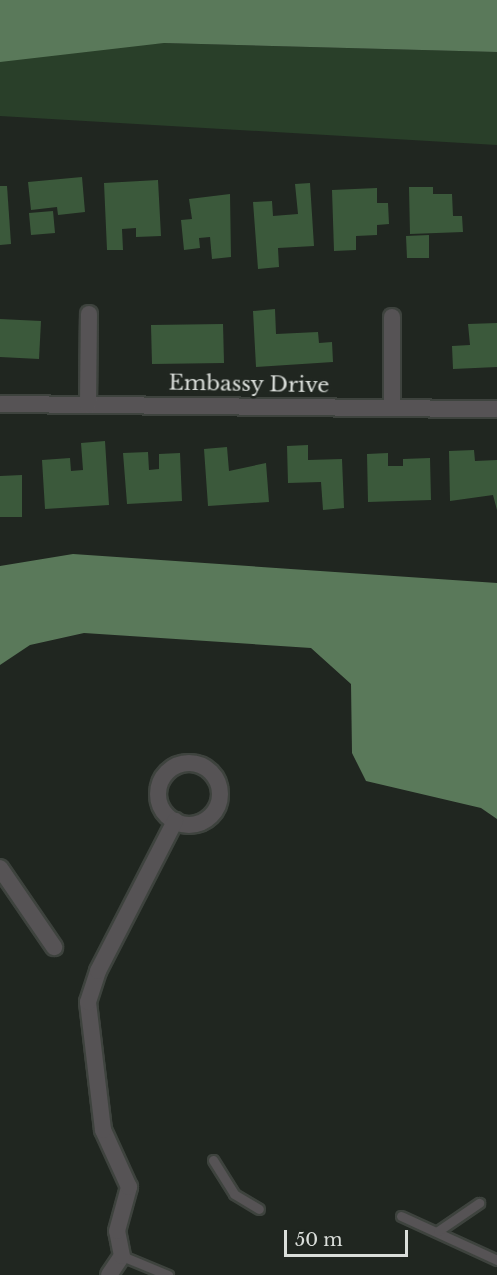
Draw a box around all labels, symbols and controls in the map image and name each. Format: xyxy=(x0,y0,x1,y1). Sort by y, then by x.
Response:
street label: Embassy Drive xyxy=(168,370,330,398)
scale bar xyxy=(287,1218,412,1256)
text: 50 m xyxy=(295,1229,343,1251)

